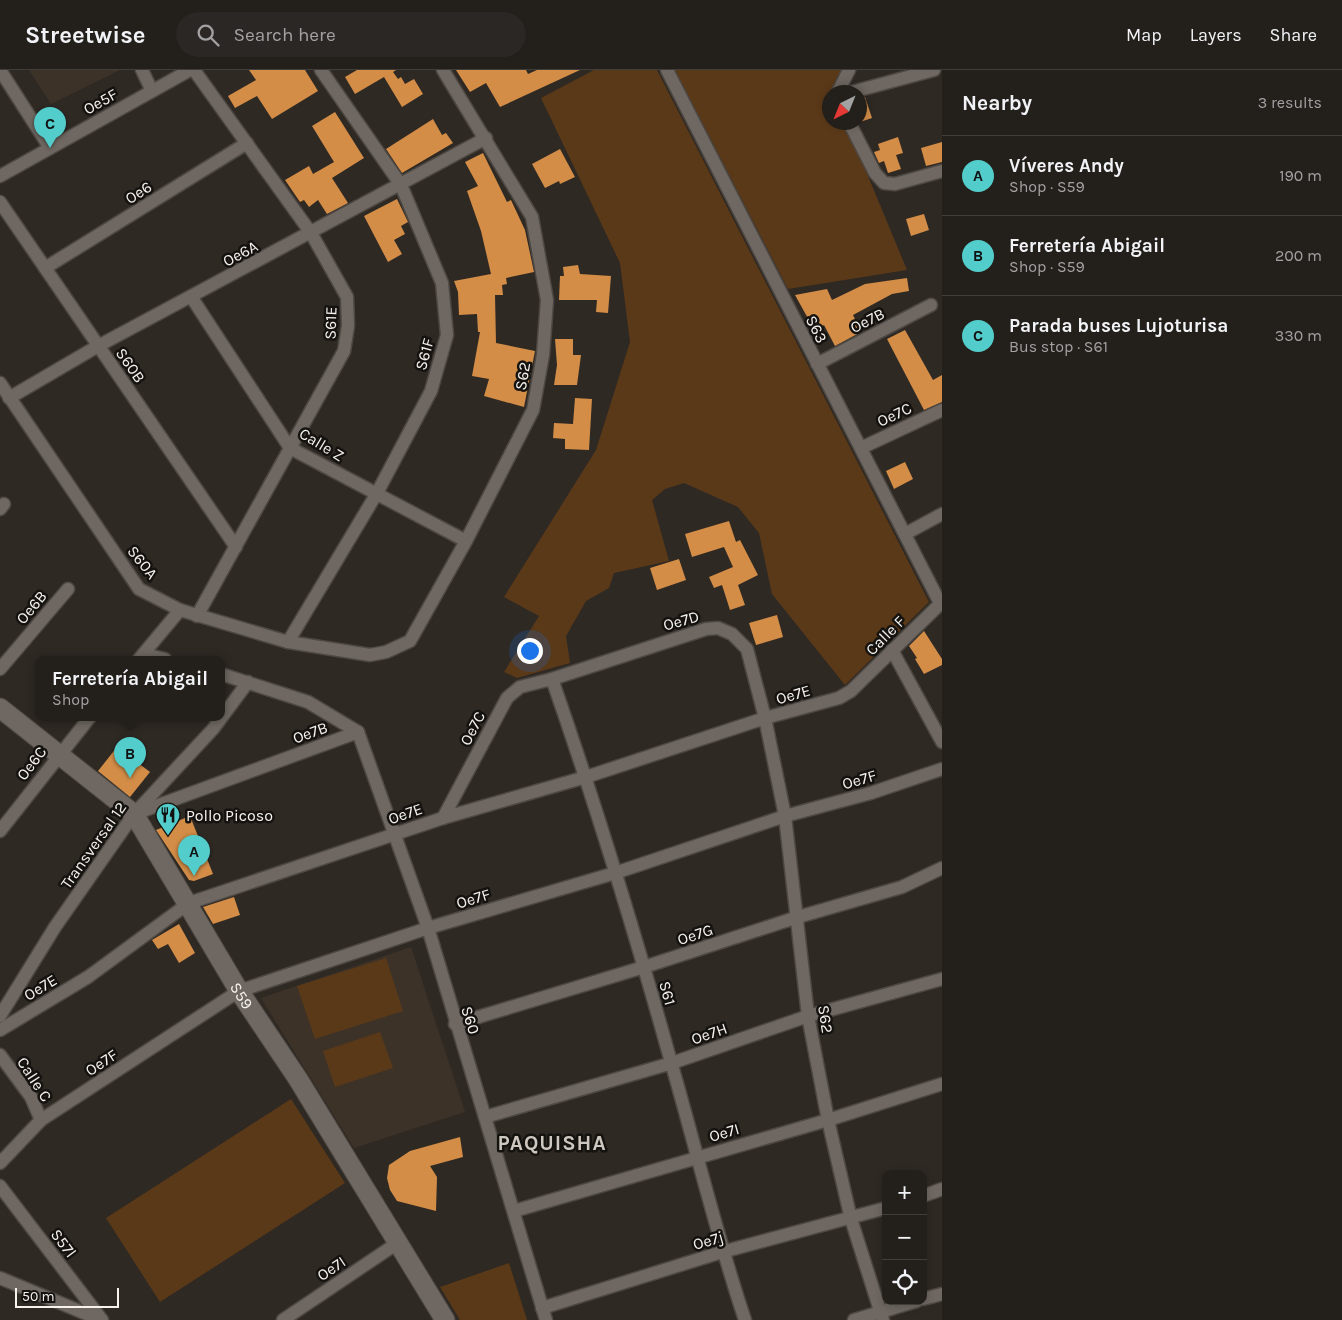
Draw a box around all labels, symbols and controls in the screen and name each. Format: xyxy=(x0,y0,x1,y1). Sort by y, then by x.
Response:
search box xyxy=(176,12,526,57)
text: Streetwise xyxy=(25,21,146,49)
icon: search xyxy=(194,21,222,49)
text: Search here xyxy=(234,24,336,46)
text: Map xyxy=(1126,24,1162,46)
text: Layers xyxy=(1190,24,1242,46)
text: Share xyxy=(1270,24,1317,46)
street label: Oe5F xyxy=(80,84,121,118)
north arrow xyxy=(822,85,867,130)
text: Nearby xyxy=(962,91,1032,115)
text: 3 results xyxy=(1258,93,1322,112)
pin: C xyxy=(34,107,66,148)
text: Víveres Andy xyxy=(1009,155,1124,177)
text: A xyxy=(973,166,983,185)
text: 190 m xyxy=(1279,166,1322,185)
street label: Oe6 xyxy=(121,177,155,208)
text: Shop · S59 xyxy=(1009,177,1085,196)
text: Ferretería Abigail xyxy=(1009,235,1165,257)
street label: Oe6A xyxy=(219,236,261,270)
text: B xyxy=(973,246,983,265)
text: 200 m xyxy=(1275,246,1322,265)
text: Shop · S59 xyxy=(1009,257,1085,276)
street label: Oe7B xyxy=(847,304,888,337)
street label: S61E xyxy=(320,306,341,340)
street label: S63 xyxy=(802,312,831,346)
text: Parada buses Lujoturisa xyxy=(1009,315,1228,337)
text: C xyxy=(973,326,983,345)
text: 330 m xyxy=(1275,326,1322,345)
street label: S61F xyxy=(411,336,438,372)
text: Bus stop · S61 xyxy=(1009,337,1108,356)
street label: S60B xyxy=(112,344,149,386)
street label: S62 xyxy=(511,361,534,392)
street label: Oe7C xyxy=(874,398,915,431)
street label: Calle Z xyxy=(296,424,348,465)
street label: S60A xyxy=(123,542,162,583)
street label: Oe6B xyxy=(12,587,51,628)
street label: Oe7D xyxy=(661,606,701,635)
street label: Calle F xyxy=(862,612,909,659)
your location xyxy=(517,638,543,664)
popup xyxy=(35,656,225,721)
text: Ferretería Abigail xyxy=(52,668,208,690)
street label: Oe7E xyxy=(774,681,813,708)
text: Shop xyxy=(52,690,89,709)
street label: Oe7C xyxy=(456,708,489,749)
street label: Oe7B xyxy=(290,717,330,748)
pin: B xyxy=(114,737,146,778)
street label: Oe6C xyxy=(13,742,50,784)
street label: Oe7F xyxy=(840,766,878,793)
street label: Transversal 12 xyxy=(56,798,130,892)
street label: Oe7E xyxy=(385,799,425,828)
restaurant icon: Pollo Picoso xyxy=(155,802,181,836)
place label: Pollo Picoso xyxy=(186,806,273,825)
pin: A xyxy=(178,835,210,876)
street label: Oe7F xyxy=(454,884,492,913)
street label: Oe7G xyxy=(675,920,715,949)
street label: Oe7E xyxy=(20,970,60,1005)
street label: S59 xyxy=(226,979,257,1013)
street label: S61 xyxy=(655,979,680,1007)
street label: S60 xyxy=(457,1004,484,1036)
street label: S62 xyxy=(814,1004,837,1034)
street label: Oe7H xyxy=(689,1019,730,1048)
street label: Oe7F xyxy=(82,1045,121,1080)
street label: Calle C xyxy=(13,1053,56,1105)
street label: Oe7I xyxy=(707,1119,741,1146)
district label: PAQUISHA xyxy=(497,1131,607,1155)
map controls xyxy=(882,1170,927,1305)
button: + xyxy=(882,1170,927,1215)
button: − xyxy=(882,1215,927,1260)
street label: S57l xyxy=(47,1225,80,1261)
street label: Oe7j xyxy=(691,1227,726,1254)
street label: Oe7I xyxy=(313,1252,349,1285)
button: locate xyxy=(882,1260,927,1305)
scale bar xyxy=(15,1285,119,1308)
text: 50 m xyxy=(22,1288,55,1305)

